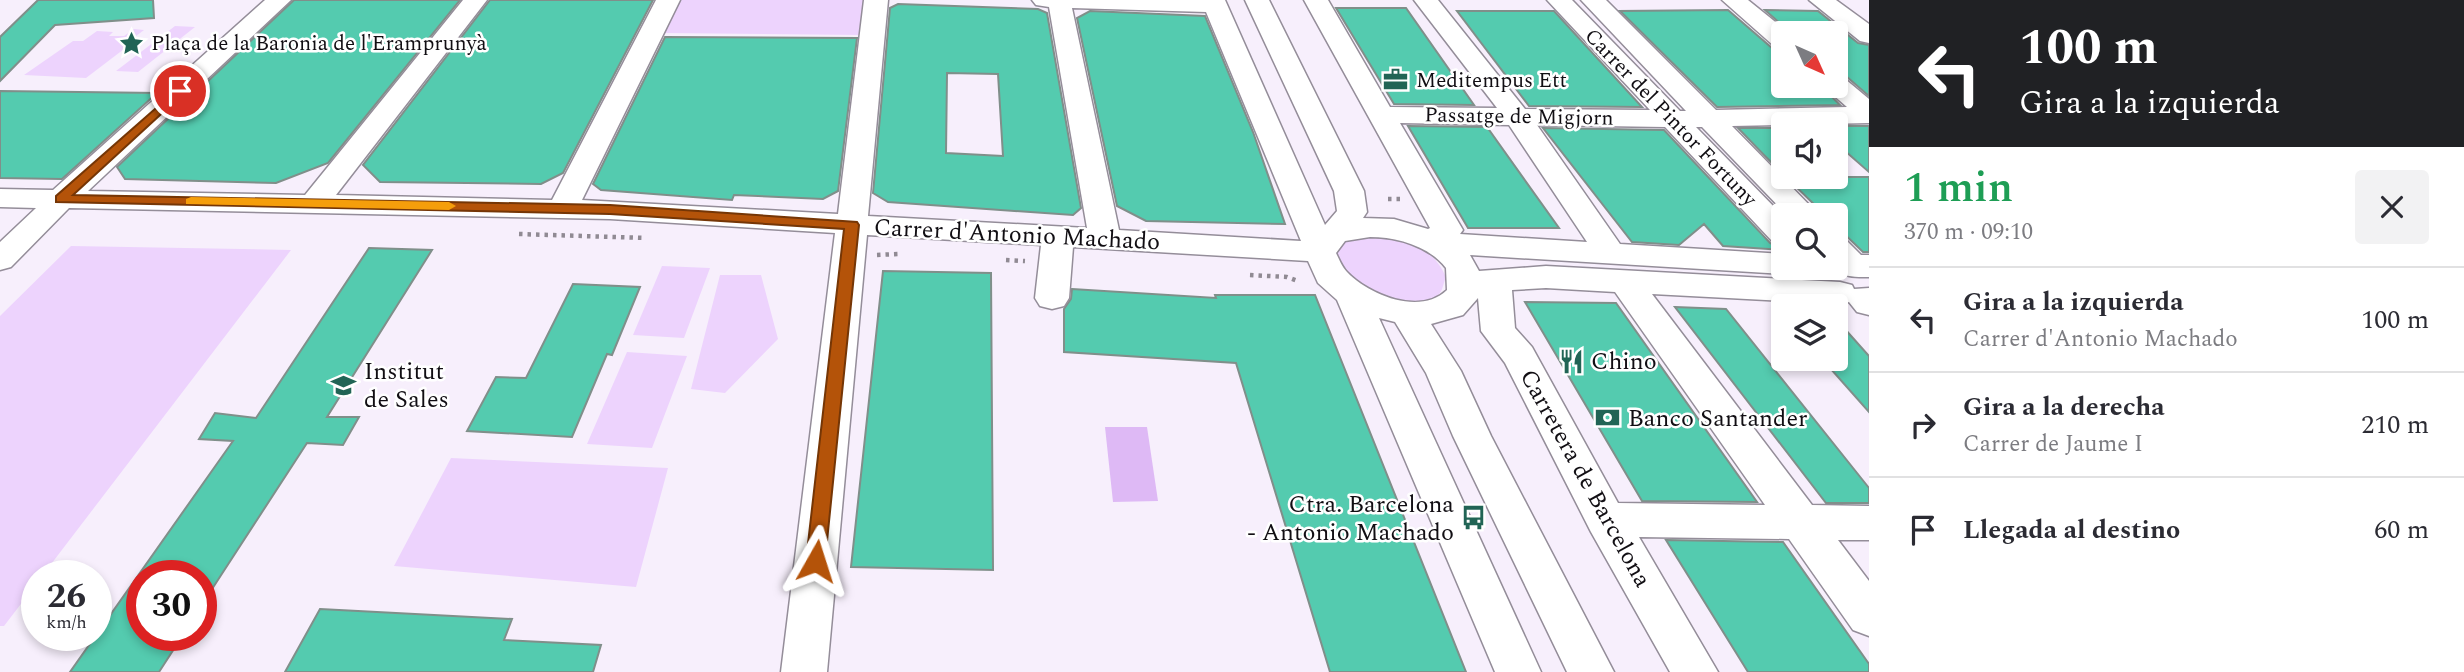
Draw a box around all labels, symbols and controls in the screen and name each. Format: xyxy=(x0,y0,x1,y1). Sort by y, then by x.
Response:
text: 100 m xyxy=(2019,11,2158,86)
street label: Carrer del Pintor Fortuny xyxy=(1576,21,1765,215)
north arrow xyxy=(1771,21,1848,98)
map controls xyxy=(1771,21,1848,371)
place label: Plaça de la Baronia de l'Eramprunyà xyxy=(151,28,487,60)
icon: left xyxy=(1904,28,1995,119)
place icon: Plaça de la Baronia de l'Eramprunyà xyxy=(117,29,145,57)
pin xyxy=(150,61,210,121)
place label: Meditempus Ett xyxy=(1416,65,1567,97)
office icon: Meditempus Ett xyxy=(1382,66,1410,94)
icon: arrive xyxy=(161,72,199,110)
text: Gira a la izquierda xyxy=(2019,79,2280,128)
street label: Passatge de Migjorn xyxy=(1424,99,1614,135)
button: sound xyxy=(1771,112,1848,189)
text: 1 min xyxy=(1904,157,2013,220)
button: close xyxy=(2355,170,2429,244)
button: search xyxy=(1771,203,1848,280)
street label: Carrer d'Antonio Machado xyxy=(873,210,1161,260)
text: 370 m · 09:10 xyxy=(1904,215,2033,250)
text: Gira a la izquierda xyxy=(1963,282,2184,322)
button: layers xyxy=(1771,294,1848,371)
text: 100 m xyxy=(2361,300,2429,340)
icon: left xyxy=(1904,301,1942,339)
text: Carrer d'Antonio Machado xyxy=(1963,322,2238,357)
place label: Chino xyxy=(1591,344,1657,380)
restaurant icon: Chino xyxy=(1557,347,1585,375)
place label: Institut de Sales xyxy=(364,354,449,418)
street label: Carretera de Barcelona xyxy=(1510,363,1660,594)
school or university icon: Institut de Sales xyxy=(330,371,358,399)
text: Gira a la derecha xyxy=(1963,387,2165,427)
place label: Banco Santander xyxy=(1628,401,1808,437)
bank icon: Banco Santander xyxy=(1594,404,1622,432)
text: 210 m xyxy=(2361,405,2429,445)
icon: right xyxy=(1904,406,1942,444)
text: Carrer de Jaume I xyxy=(1963,427,2143,462)
place label: Ctra. Barcelona - Antonio Machado xyxy=(1247,487,1454,551)
bus stop icon: Ctra. Barcelona - Antonio Machado xyxy=(1460,504,1488,532)
text: Llegada al destino xyxy=(1963,510,2180,550)
text: 60 m xyxy=(2374,510,2429,550)
icon: arrive xyxy=(1904,511,1942,549)
position arrow xyxy=(779,524,853,598)
speed limit sign: 30 xyxy=(126,560,217,651)
text: 26 xyxy=(47,570,86,623)
text: km/h xyxy=(46,609,87,636)

